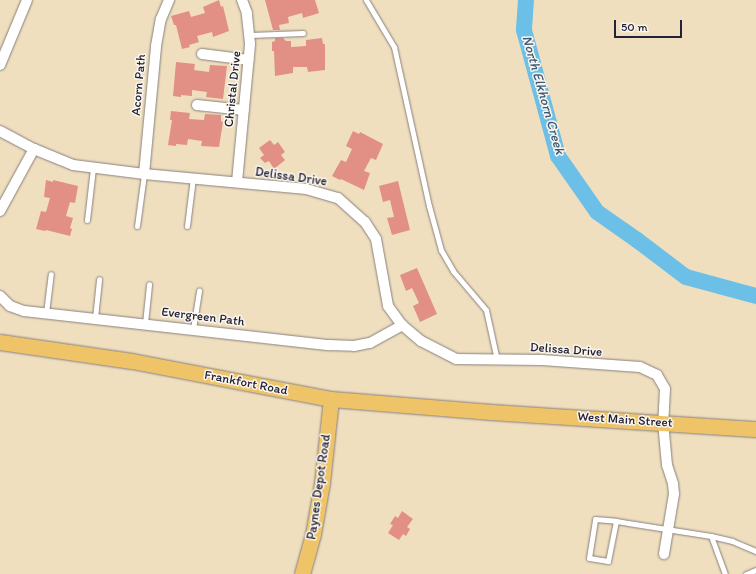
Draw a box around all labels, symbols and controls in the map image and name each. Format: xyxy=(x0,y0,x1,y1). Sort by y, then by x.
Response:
scale bar xyxy=(616,12,684,38)
text: 50 m xyxy=(621,20,647,34)
water label: North Elkhorn Creek xyxy=(518,34,568,156)
street label: Christal Drive xyxy=(221,50,245,128)
street label: Acorn Path xyxy=(129,54,149,116)
street label: Delissa Drive xyxy=(254,164,328,190)
street label: Evergreen Path xyxy=(161,304,245,330)
street label: Delissa Drive xyxy=(529,340,603,360)
street label: Frankfort Road xyxy=(203,367,289,399)
street label: West Main Street xyxy=(577,409,673,431)
street label: Paynes Depot Road xyxy=(304,434,334,540)

